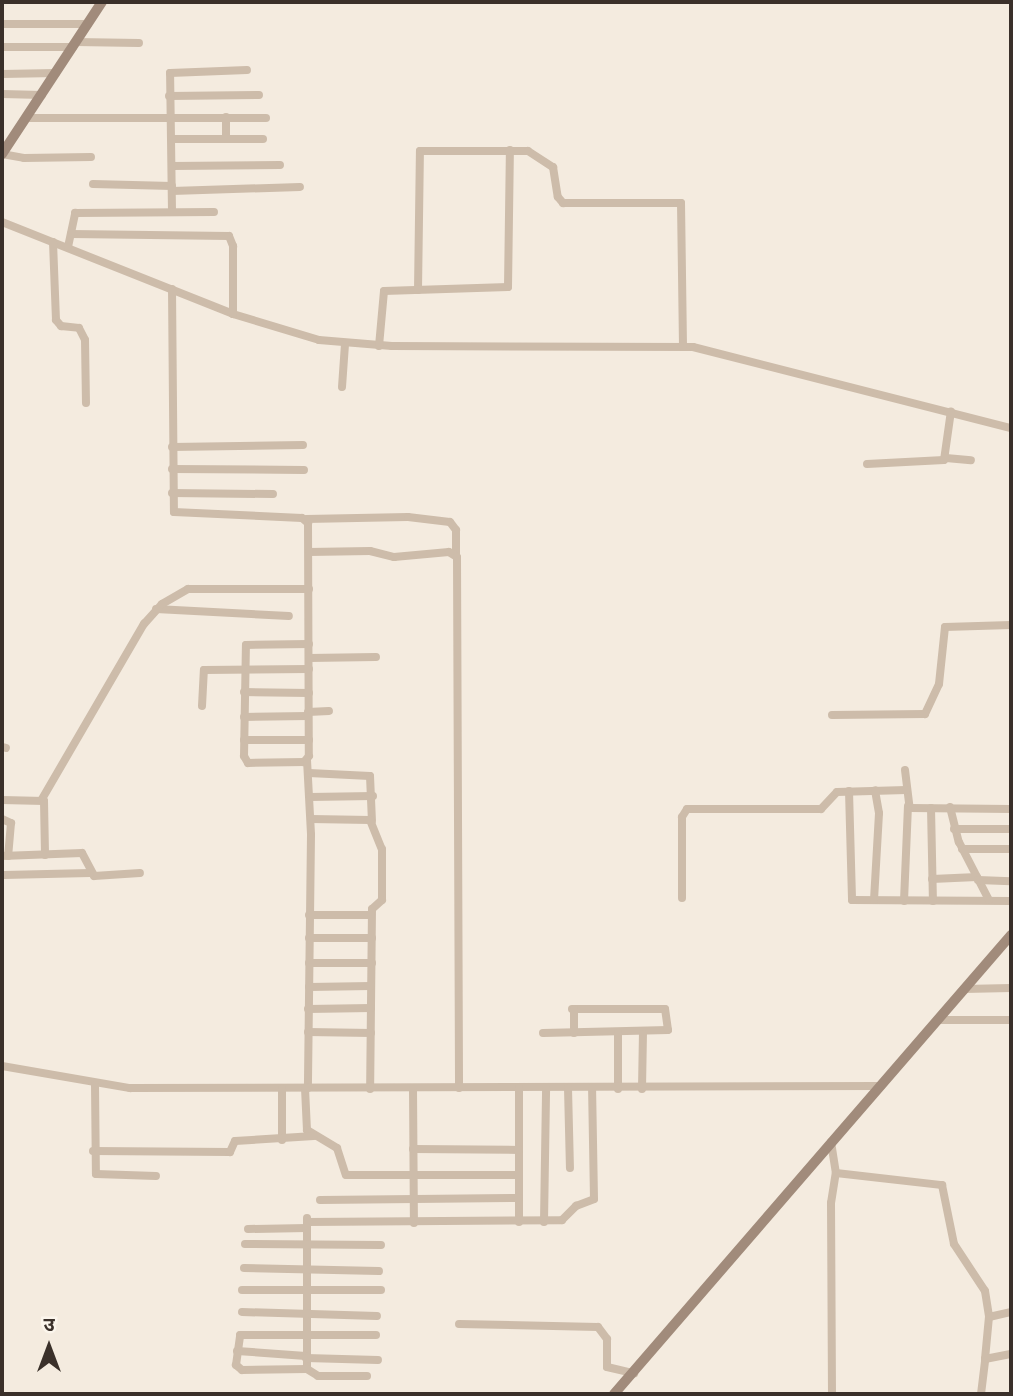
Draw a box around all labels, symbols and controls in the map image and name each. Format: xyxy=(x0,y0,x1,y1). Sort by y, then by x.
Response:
north arrow xyxy=(14,1312,84,1382)
text: उ xyxy=(43,1314,55,1338)

